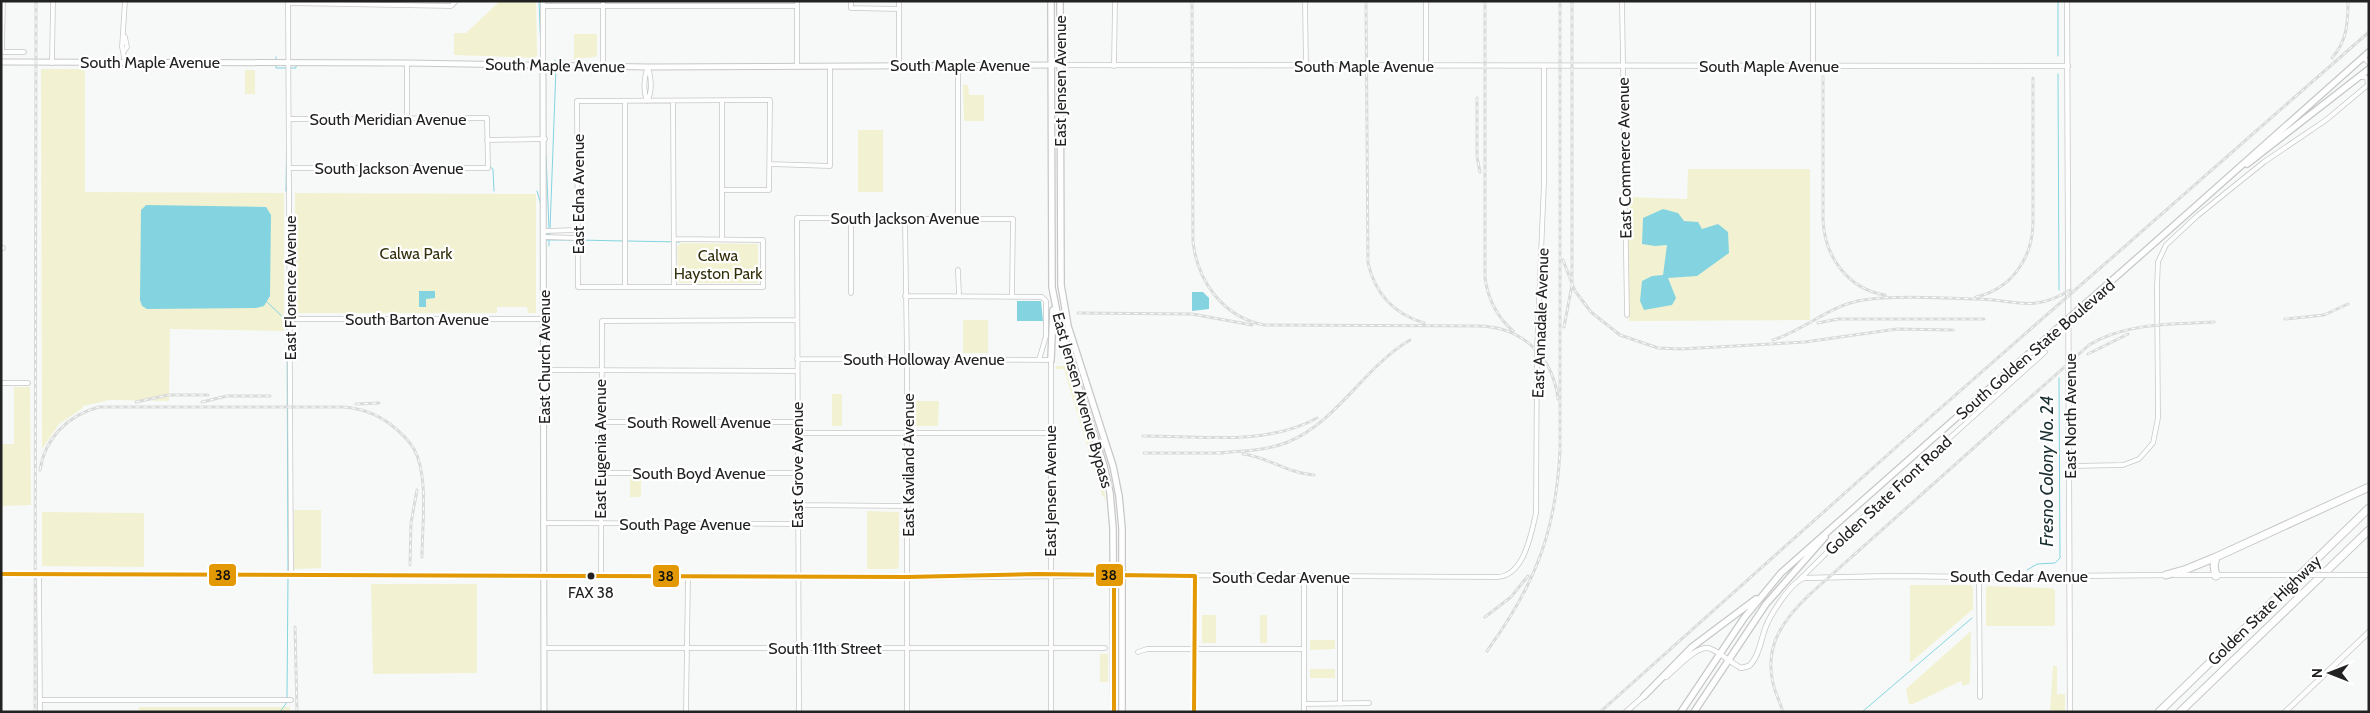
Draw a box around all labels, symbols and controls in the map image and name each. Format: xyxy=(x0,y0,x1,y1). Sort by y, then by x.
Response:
street label: East Jensen Avenue xyxy=(1051,15,1070,147)
street label: South Maple Avenue xyxy=(80,53,220,72)
street label: South Maple Avenue xyxy=(485,55,625,76)
street label: South Maple Avenue xyxy=(890,56,1030,75)
street label: South Maple Avenue xyxy=(1294,57,1434,76)
street label: South Maple Avenue xyxy=(1699,57,1839,76)
street label: East Commerce Avenue xyxy=(1614,77,1635,239)
street label: South Meridian Avenue xyxy=(310,110,466,129)
street label: East Edna Avenue xyxy=(569,134,588,254)
street label: South Jackson Avenue xyxy=(315,159,463,178)
street label: South Jackson Avenue xyxy=(831,209,979,228)
street label: East Florence Avenue xyxy=(281,216,300,360)
park label: Calwa Park xyxy=(380,244,453,263)
park label: Calwa Hayston Park xyxy=(674,246,763,283)
street label: East Annadale Avenue xyxy=(1528,248,1553,398)
street label: South Golden State Boulevard xyxy=(1952,275,2118,423)
street label: East Church Avenue xyxy=(535,290,554,424)
street label: South Barton Avenue xyxy=(345,310,489,329)
street label: East Jensen Avenue Bypass xyxy=(1049,310,1117,490)
street label: South Holloway Avenue xyxy=(843,350,1005,369)
street label: East North Avenue xyxy=(2061,353,2080,479)
street label: East Eugenia Avenue xyxy=(591,379,610,519)
street label: East Kaviland Avenue xyxy=(899,393,918,537)
water label: Fresno Colony No. 24 xyxy=(2036,395,2058,547)
street label: East Grove Avenue xyxy=(788,402,807,528)
street label: South Rowell Avenue xyxy=(627,413,771,432)
street label: East Jensen Avenue xyxy=(1040,425,1060,557)
street label: Golden State Front Road xyxy=(1821,432,1955,559)
street label: South Boyd Avenue xyxy=(632,464,766,483)
street label: South Page Avenue xyxy=(619,515,751,534)
street label: Golden State Highway xyxy=(2204,551,2325,669)
line badge: 38 xyxy=(208,563,237,587)
line badge: 38 xyxy=(1095,563,1124,587)
line badge: 38 xyxy=(652,564,680,588)
text: 38 xyxy=(215,566,231,584)
text: 38 xyxy=(1101,566,1117,584)
text: 38 xyxy=(658,567,674,585)
street label: South Cedar Avenue xyxy=(1950,567,2088,586)
street label: South Cedar Avenue xyxy=(1212,568,1350,587)
marker: FAX 38 xyxy=(586,571,596,581)
place label: FAX 38 xyxy=(568,584,614,602)
street label: South 11th Street xyxy=(768,639,882,658)
north arrow xyxy=(2305,648,2355,698)
text: N xyxy=(2308,668,2326,678)

